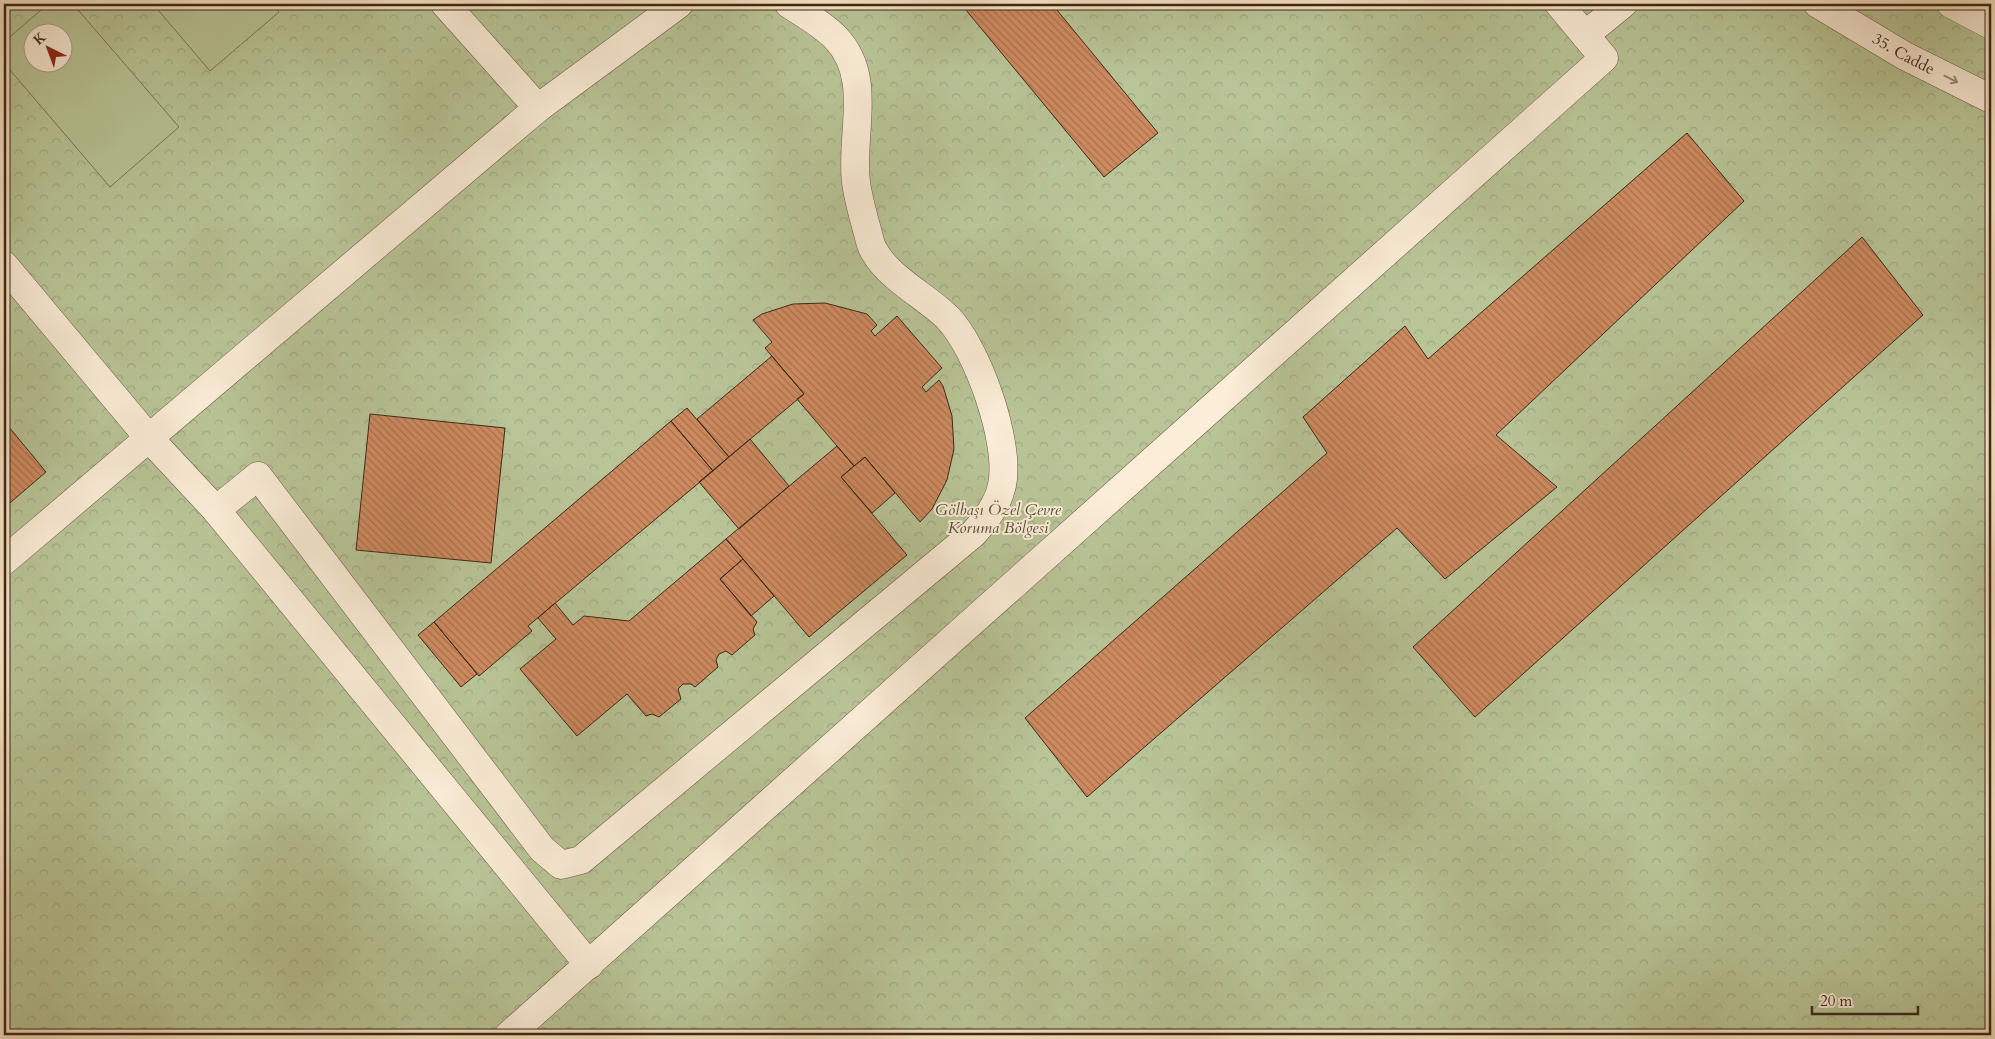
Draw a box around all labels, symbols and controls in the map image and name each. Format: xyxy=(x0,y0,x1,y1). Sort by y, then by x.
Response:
north arrow xyxy=(22,22,72,72)
text: K xyxy=(29,27,51,50)
street label: 35. Cadde xyxy=(1868,28,1938,80)
one-way arrow xyxy=(1944,75,1959,85)
park label: Gölbaşı Özel Çevre Koruma Bölgesi xyxy=(935,499,1062,539)
scale bar xyxy=(1812,984,1919,1016)
text: 20 m xyxy=(1820,991,1852,1011)

